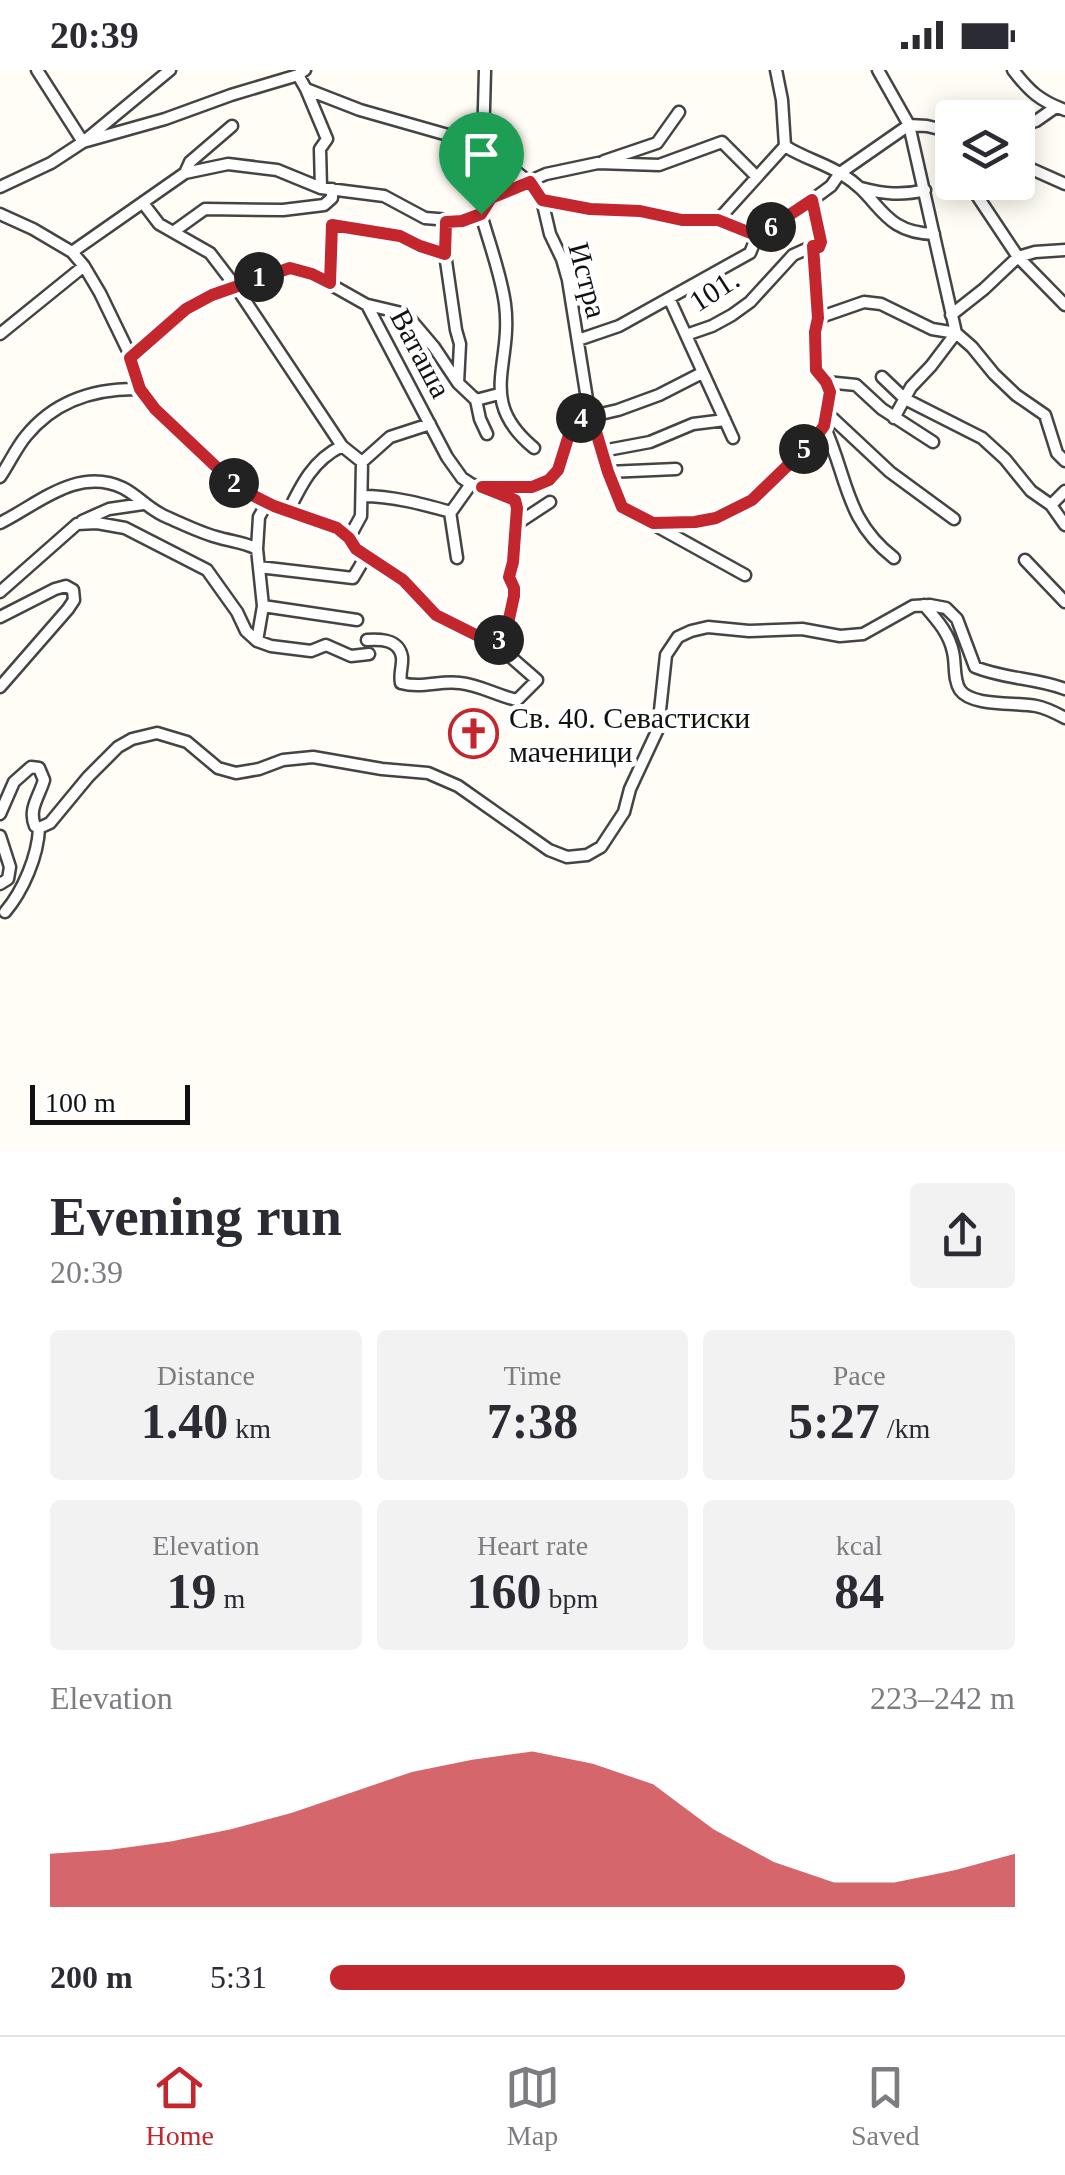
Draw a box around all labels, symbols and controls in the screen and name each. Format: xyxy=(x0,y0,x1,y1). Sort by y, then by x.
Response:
text: 20:39 xyxy=(50,14,139,56)
map controls xyxy=(935,100,1035,200)
button: layers xyxy=(935,100,1035,200)
pin xyxy=(439,112,524,215)
icon: arrive xyxy=(454,127,509,182)
pin: 6 xyxy=(746,202,796,252)
text: 6 xyxy=(764,211,778,242)
street label: Истра xyxy=(562,239,614,321)
pin: 1 xyxy=(234,252,284,302)
text: 1 xyxy=(252,261,266,292)
street label: 101. xyxy=(683,262,745,318)
street label: Ваташа xyxy=(384,303,458,403)
pin: 4 xyxy=(556,393,606,443)
text: 4 xyxy=(574,402,588,433)
pin: 5 xyxy=(779,424,829,474)
text: 5 xyxy=(797,433,811,464)
pin: 2 xyxy=(209,458,259,508)
text: 2 xyxy=(227,467,241,498)
pin: 3 xyxy=(474,615,524,665)
text: 3 xyxy=(492,624,506,655)
place label: Св. 40. Севастиски маченици xyxy=(509,701,750,768)
church icon: Св. 40. Севастиски маченици xyxy=(448,708,500,760)
scale bar xyxy=(30,1080,190,1124)
text: 100 m xyxy=(45,1087,116,1118)
button: share xyxy=(910,1183,1015,1288)
text: Evening run xyxy=(50,1186,342,1247)
text: 20:39 xyxy=(50,1254,123,1290)
text: Distance xyxy=(157,1360,255,1391)
text: Time xyxy=(503,1360,562,1391)
text: Pace xyxy=(833,1360,886,1391)
text: 1.40 xyxy=(141,1393,228,1449)
text: 7:38 xyxy=(487,1393,578,1449)
text: 5:27 xyxy=(788,1393,880,1449)
text: km xyxy=(228,1413,271,1444)
text: /km xyxy=(880,1413,930,1444)
text: Elevation xyxy=(152,1530,259,1561)
text: Heart rate xyxy=(477,1530,588,1561)
text: kcal xyxy=(836,1530,882,1561)
text: 19 xyxy=(166,1563,216,1619)
text: 160 xyxy=(467,1563,542,1619)
text: 84 xyxy=(834,1563,884,1619)
text: m xyxy=(216,1583,245,1614)
text: bpm xyxy=(542,1583,598,1614)
text: Elevation xyxy=(50,1680,173,1716)
text: 223–242 m xyxy=(870,1680,1015,1716)
text: 200 m xyxy=(50,1959,133,1995)
text: 5:31 xyxy=(210,1959,267,1995)
tab: Home xyxy=(146,2060,214,2152)
tab: Map xyxy=(505,2060,560,2152)
tab: Saved xyxy=(851,2060,919,2152)

